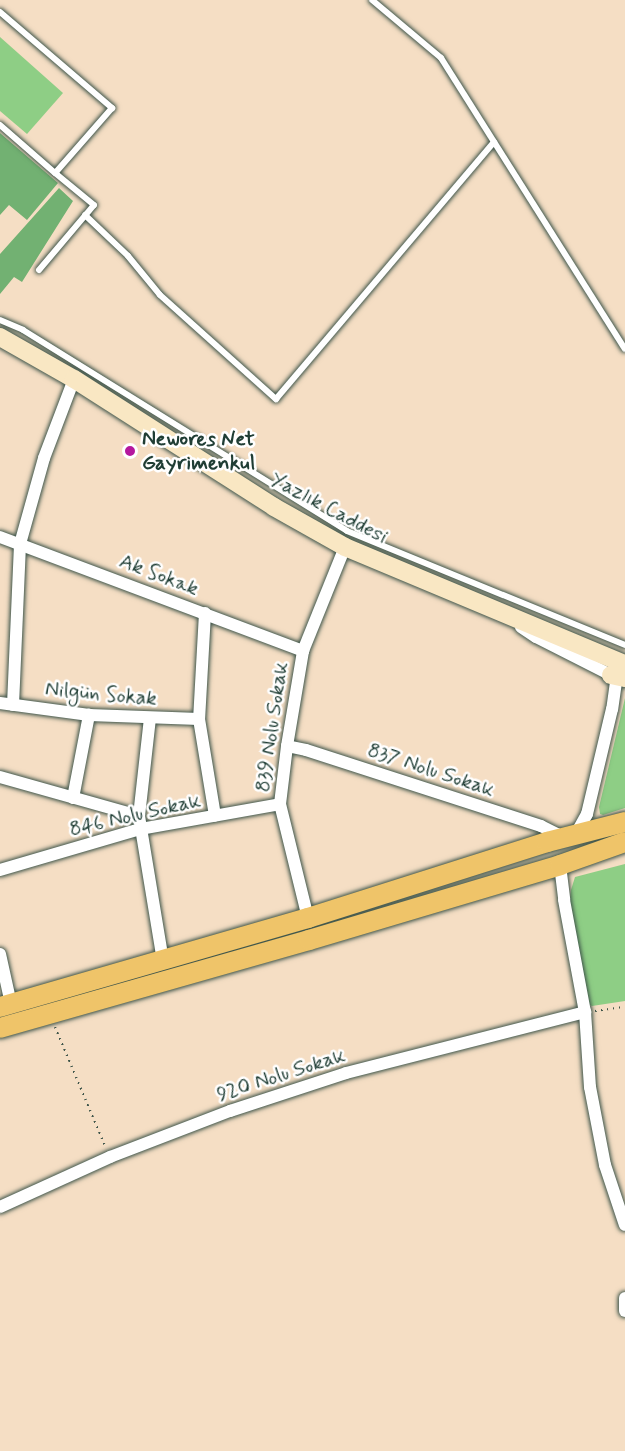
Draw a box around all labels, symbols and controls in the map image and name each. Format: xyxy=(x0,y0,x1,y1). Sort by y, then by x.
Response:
place label: Newores Net Gayrimenkul xyxy=(142,426,255,476)
marker: Newores Net Gayrimenkul xyxy=(123,444,137,458)
street label: Yazlık Caddesi xyxy=(264,466,394,550)
street label: Ak Sokak xyxy=(116,548,202,602)
street label: 839 Nolu Sokak xyxy=(250,660,294,794)
street label: Nilgün Sokak xyxy=(43,676,159,712)
street label: 837 Nolu Sokak xyxy=(364,738,498,802)
street label: 846 Nolu Sokak xyxy=(67,788,203,842)
street label: 920 Nolu Sokak xyxy=(214,1042,348,1108)

